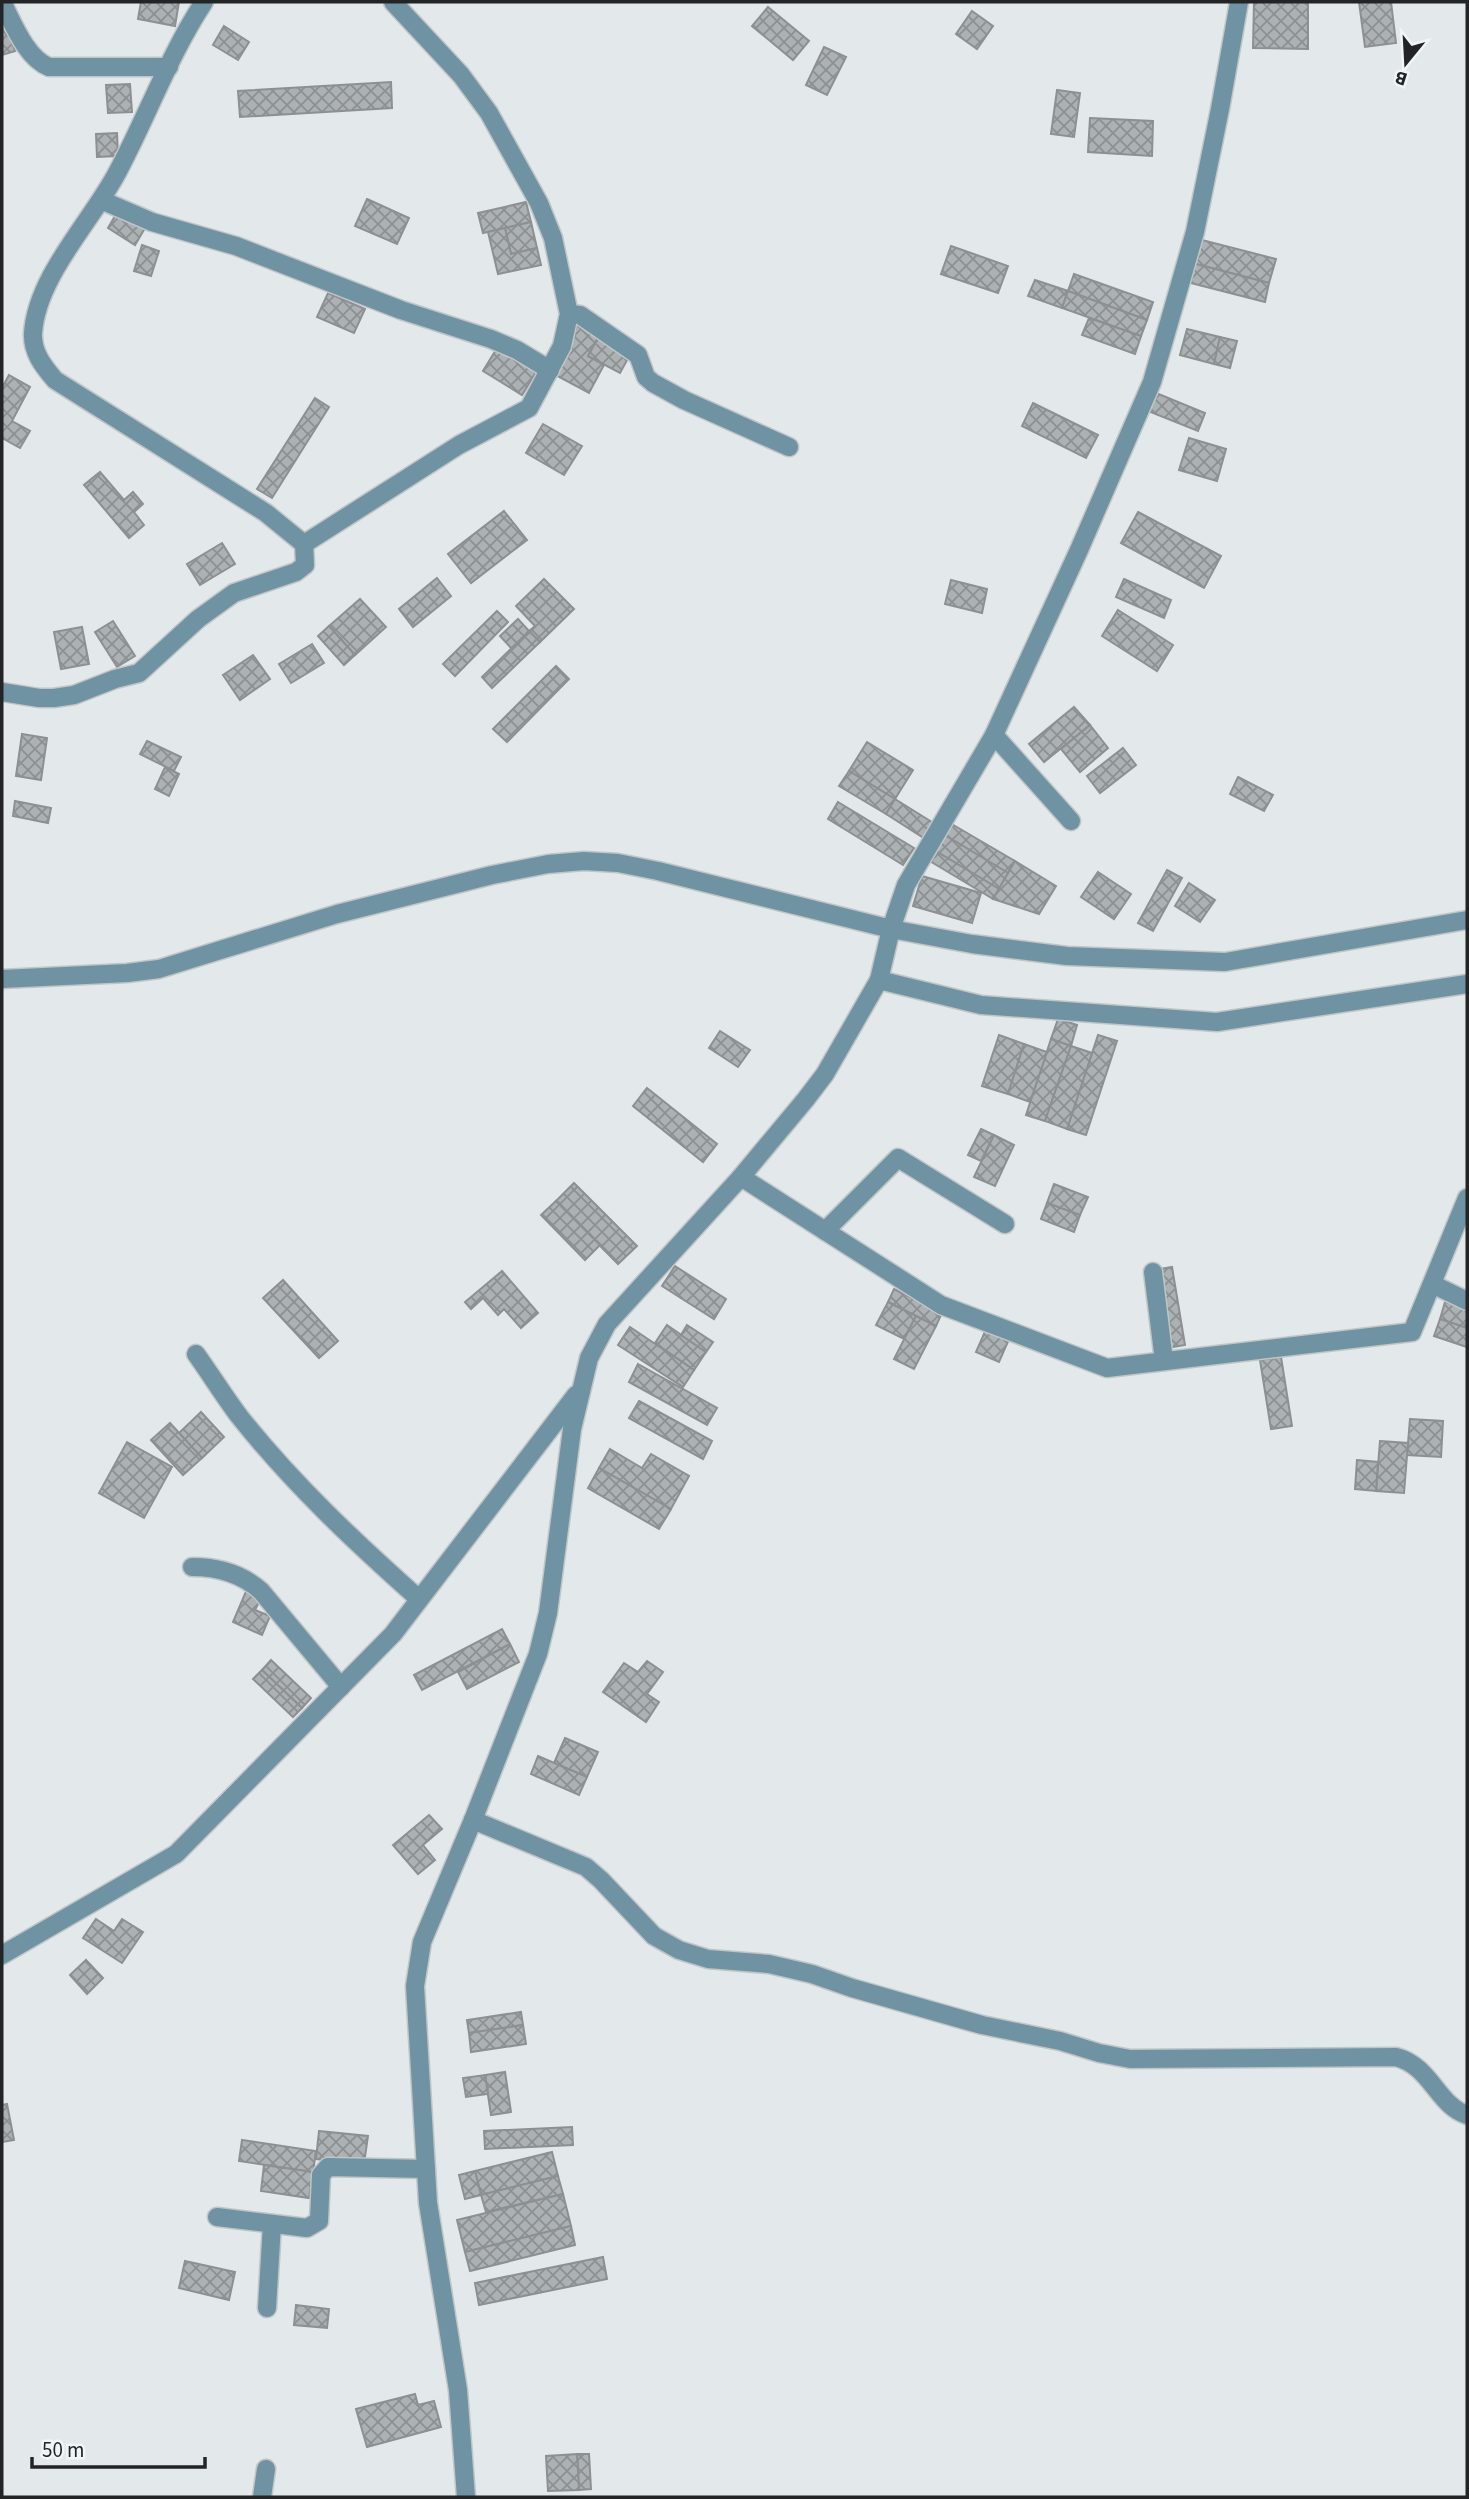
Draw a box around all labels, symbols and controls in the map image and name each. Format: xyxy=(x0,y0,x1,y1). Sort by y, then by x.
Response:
north arrow xyxy=(1371,28,1441,98)
text: B xyxy=(1392,63,1411,92)
scale bar xyxy=(32,2426,205,2470)
text: 50 m xyxy=(42,2435,84,2465)

